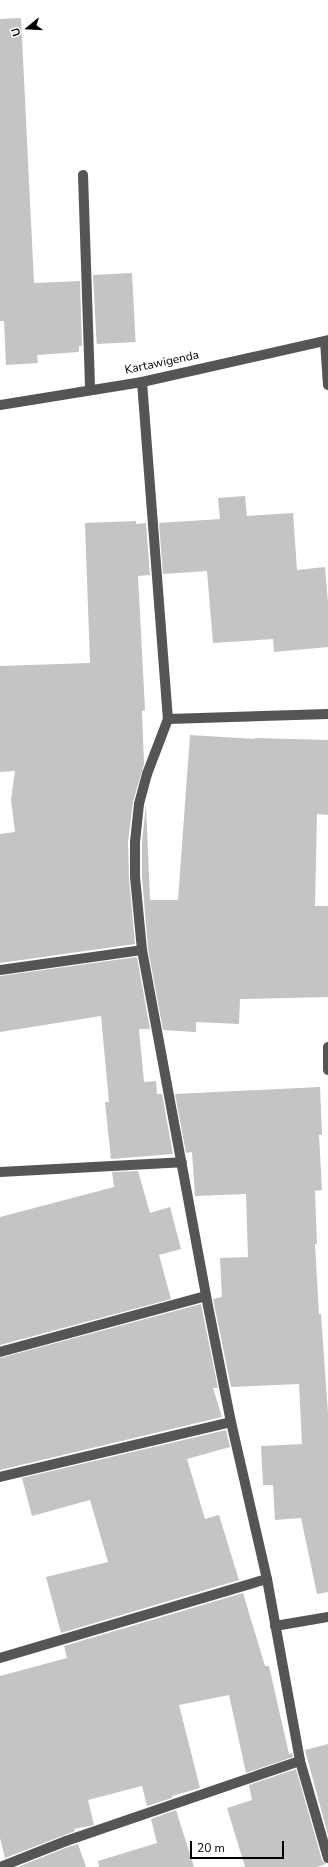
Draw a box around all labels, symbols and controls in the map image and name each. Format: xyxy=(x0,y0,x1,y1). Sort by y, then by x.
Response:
north arrow xyxy=(8,8,48,48)
text: U xyxy=(8,26,25,38)
street label: Kartawigenda xyxy=(124,348,200,378)
scale bar xyxy=(192,1833,286,1859)
text: 20 m xyxy=(197,1840,225,1856)

